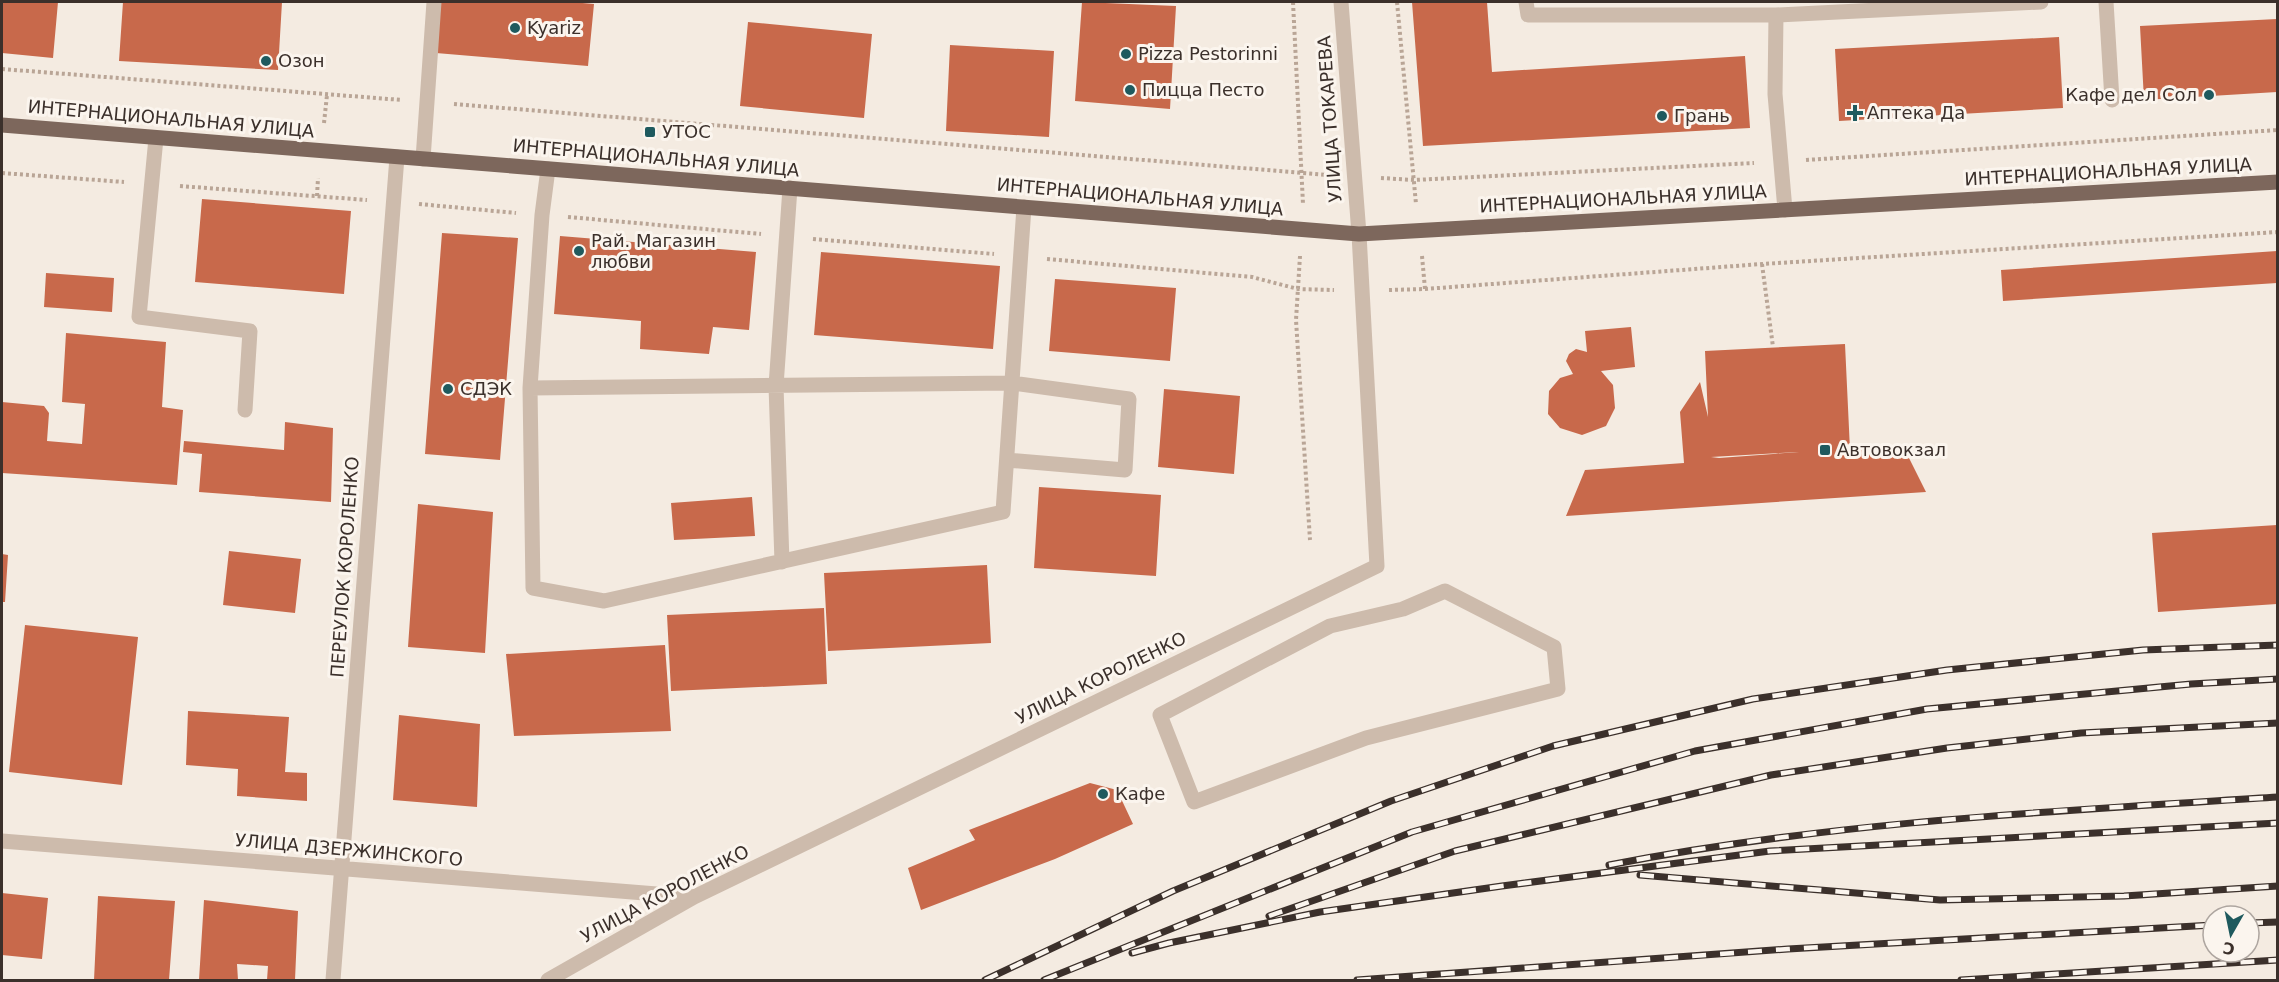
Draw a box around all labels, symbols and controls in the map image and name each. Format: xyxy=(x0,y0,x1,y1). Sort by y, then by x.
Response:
place label: Kyariz xyxy=(527,17,581,38)
marker: Kyariz xyxy=(508,21,522,35)
street label: УЛИЦА ТОКАРЕВА xyxy=(1313,34,1346,203)
place label: Pizza Pestorinni xyxy=(1138,43,1278,64)
marker: Pizza Pestorinni xyxy=(1119,47,1133,61)
place label: Озон xyxy=(278,50,325,71)
marker: Озон xyxy=(259,54,273,68)
place label: Пицца Песто xyxy=(1142,79,1265,100)
marker: Пицца Песто xyxy=(1123,83,1137,97)
place label: Кафе дел Сол xyxy=(2065,84,2197,105)
marker: Кафе дел Сол xyxy=(2202,88,2216,102)
street label: ИНТЕРНАЦИОНАЛЬНАЯ УЛИЦА xyxy=(27,96,316,142)
place label: Аптека Да xyxy=(1867,102,1965,123)
place label: Грань xyxy=(1674,105,1730,126)
marker: Аптека Да xyxy=(1848,106,1862,120)
marker: Грань xyxy=(1655,109,1669,123)
place label: УТОС xyxy=(662,121,711,142)
marker: УТОС xyxy=(643,125,657,139)
street label: ИНТЕРНАЦИОНАЛЬНАЯ УЛИЦА xyxy=(512,135,801,181)
street label: ИНТЕРНАЦИОНАЛЬНАЯ УЛИЦА xyxy=(1964,153,2253,190)
street label: ИНТЕРНАЦИОНАЛЬНАЯ УЛИЦА xyxy=(996,174,1285,220)
street label: ИНТЕРНАЦИОНАЛЬНАЯ УЛИЦА xyxy=(1479,180,1768,217)
place label: Рай. Магазин любви xyxy=(591,230,716,272)
marker: Рай. Магазин любви xyxy=(572,244,586,258)
place label: СДЭК xyxy=(460,378,512,399)
marker: СДЭК xyxy=(441,382,455,396)
place label: Автовокзал xyxy=(1837,439,1946,460)
marker: Автовокзал xyxy=(1818,443,1832,457)
street label: ПЕРЕУЛОК КОРОЛЕНКО xyxy=(326,456,363,678)
street label: УЛИЦА КОРОЛЕНКО xyxy=(1012,627,1190,728)
place label: Кафе xyxy=(1115,783,1165,804)
marker: Кафе xyxy=(1096,787,1110,801)
street label: УЛИЦА ДЗЕРЖИНСКОГО xyxy=(234,829,464,870)
street label: УЛИЦА КОРОЛЕНКО xyxy=(577,840,752,947)
north arrow xyxy=(2201,904,2261,964)
text: С xyxy=(2221,938,2236,959)

